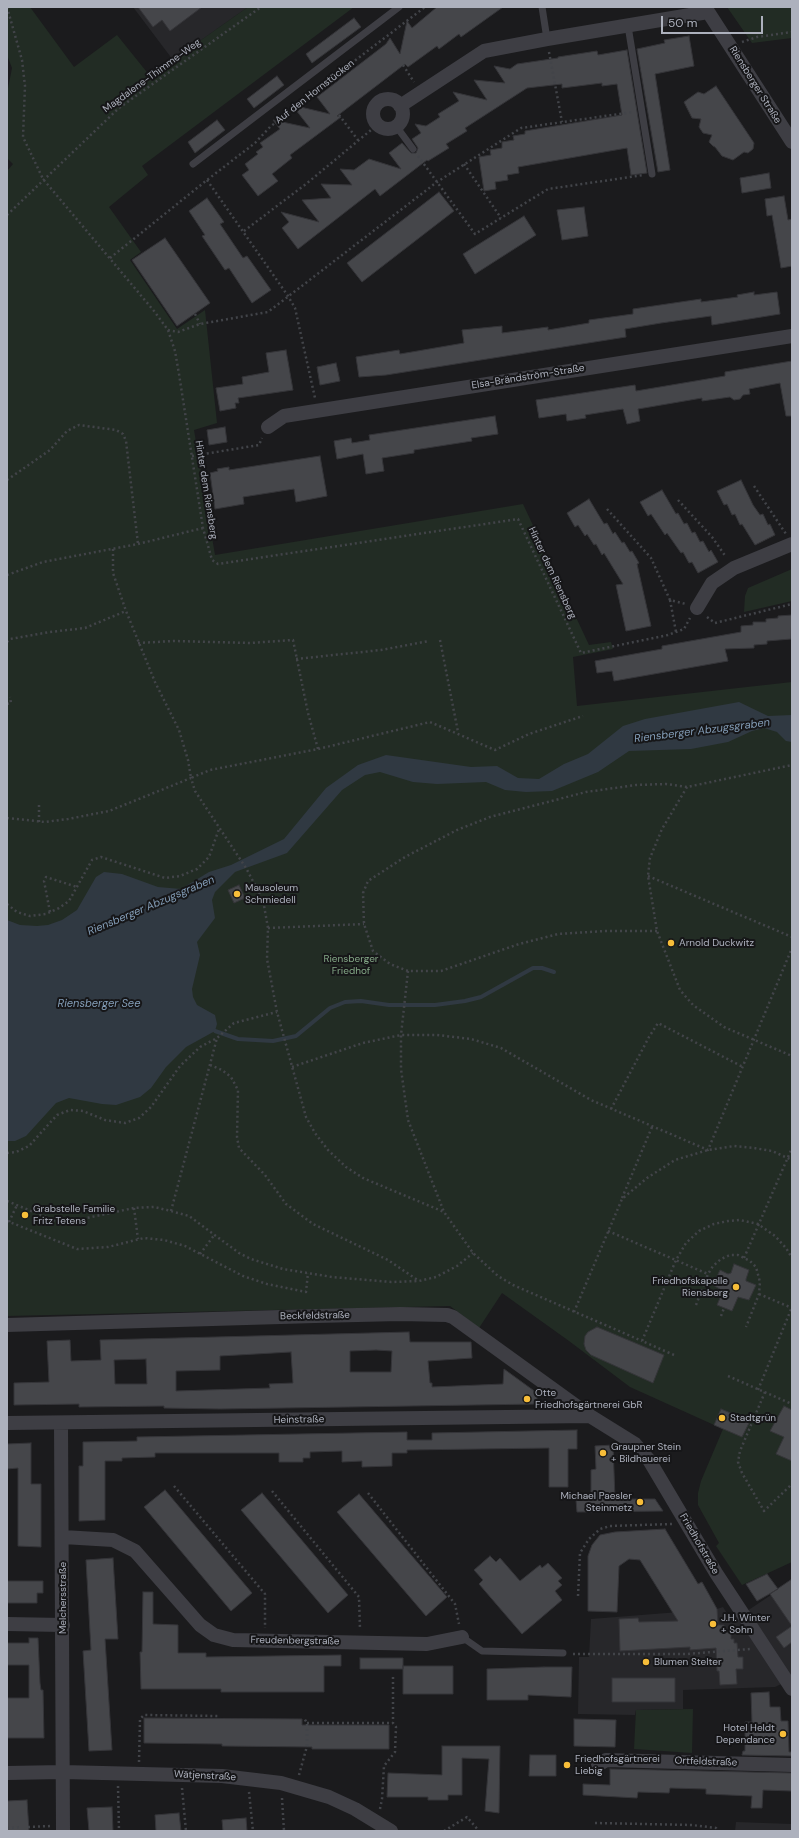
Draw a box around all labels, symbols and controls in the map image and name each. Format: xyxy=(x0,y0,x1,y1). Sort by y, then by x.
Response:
scale bar xyxy=(663,8,765,34)
text: 50 m xyxy=(668,15,697,31)
street label: Magdalene-Thimme-Weg xyxy=(101,37,203,115)
street label: Riensberger Straße xyxy=(726,44,784,126)
street label: Auf den Hornstücken xyxy=(273,57,357,127)
street label: Elsa-Brändström-Straße xyxy=(471,362,585,392)
street label: Hinter dem Riensberg xyxy=(192,440,220,540)
street label: Hinter dem Riensberg xyxy=(525,525,579,621)
water label: Riensberger Abzugsgraben xyxy=(633,716,771,746)
water label: Riensberger Abzugsgraben xyxy=(86,873,216,939)
place label: Mausoleum Schmiedell xyxy=(245,882,298,906)
marker: Mausoleum Schmiedell xyxy=(232,889,242,899)
place label: Arnold Duckwitz xyxy=(679,937,754,949)
marker: Arnold Duckwitz xyxy=(666,938,676,948)
park label: Riensberger Friedhof xyxy=(323,953,379,976)
water label: Riensberger See xyxy=(58,997,140,1011)
place label: Grabstelle Familie Fritz Tetens xyxy=(33,1203,115,1226)
marker: Grabstelle Familie Fritz Tetens xyxy=(20,1210,30,1220)
place label: Friedhofskapelle Riensberg xyxy=(652,1275,728,1298)
marker: Friedhofskapelle Riensberg xyxy=(731,1282,741,1292)
street label: Beckfeldstraße xyxy=(280,1309,350,1323)
place label: Otte Friedhofsgärtnerei GbR xyxy=(535,1387,642,1410)
marker: Otte Friedhofsgärtnerei GbR xyxy=(522,1394,532,1404)
place label: Stadtgrün xyxy=(730,1412,776,1424)
marker: Stadtgrün xyxy=(717,1413,727,1423)
street label: Heinstraße xyxy=(274,1414,324,1426)
place label: Graupner Stein + Bildhauerei xyxy=(611,1441,681,1464)
marker: Graupner Stein + Bildhauerei xyxy=(598,1448,608,1458)
place label: Michael Paesler Steinmetz xyxy=(560,1490,632,1514)
marker: Michael Paesler Steinmetz xyxy=(635,1497,645,1507)
street label: Friedhofstraße xyxy=(677,1511,721,1577)
street label: Melchersstraße xyxy=(57,1562,69,1634)
place label: J.H. Winter + Sohn xyxy=(721,1612,770,1636)
marker: J.H. Winter + Sohn xyxy=(708,1619,718,1629)
street label: Freudenbergstraße xyxy=(250,1634,340,1648)
place label: Blumen Stelter xyxy=(654,1656,722,1668)
marker: Blumen Stelter xyxy=(641,1657,651,1667)
place label: Hotel Heldt Dependance xyxy=(716,1722,775,1746)
marker: Hotel Heldt Dependance xyxy=(778,1729,788,1739)
place label: Friedhofsgärtnerei Liebig xyxy=(575,1753,660,1776)
street label: Ortfeldstraße xyxy=(674,1755,738,1769)
marker: Friedhofsgärtnerei Liebig xyxy=(562,1760,572,1770)
street label: Wätjenstraße xyxy=(174,1768,236,1784)

